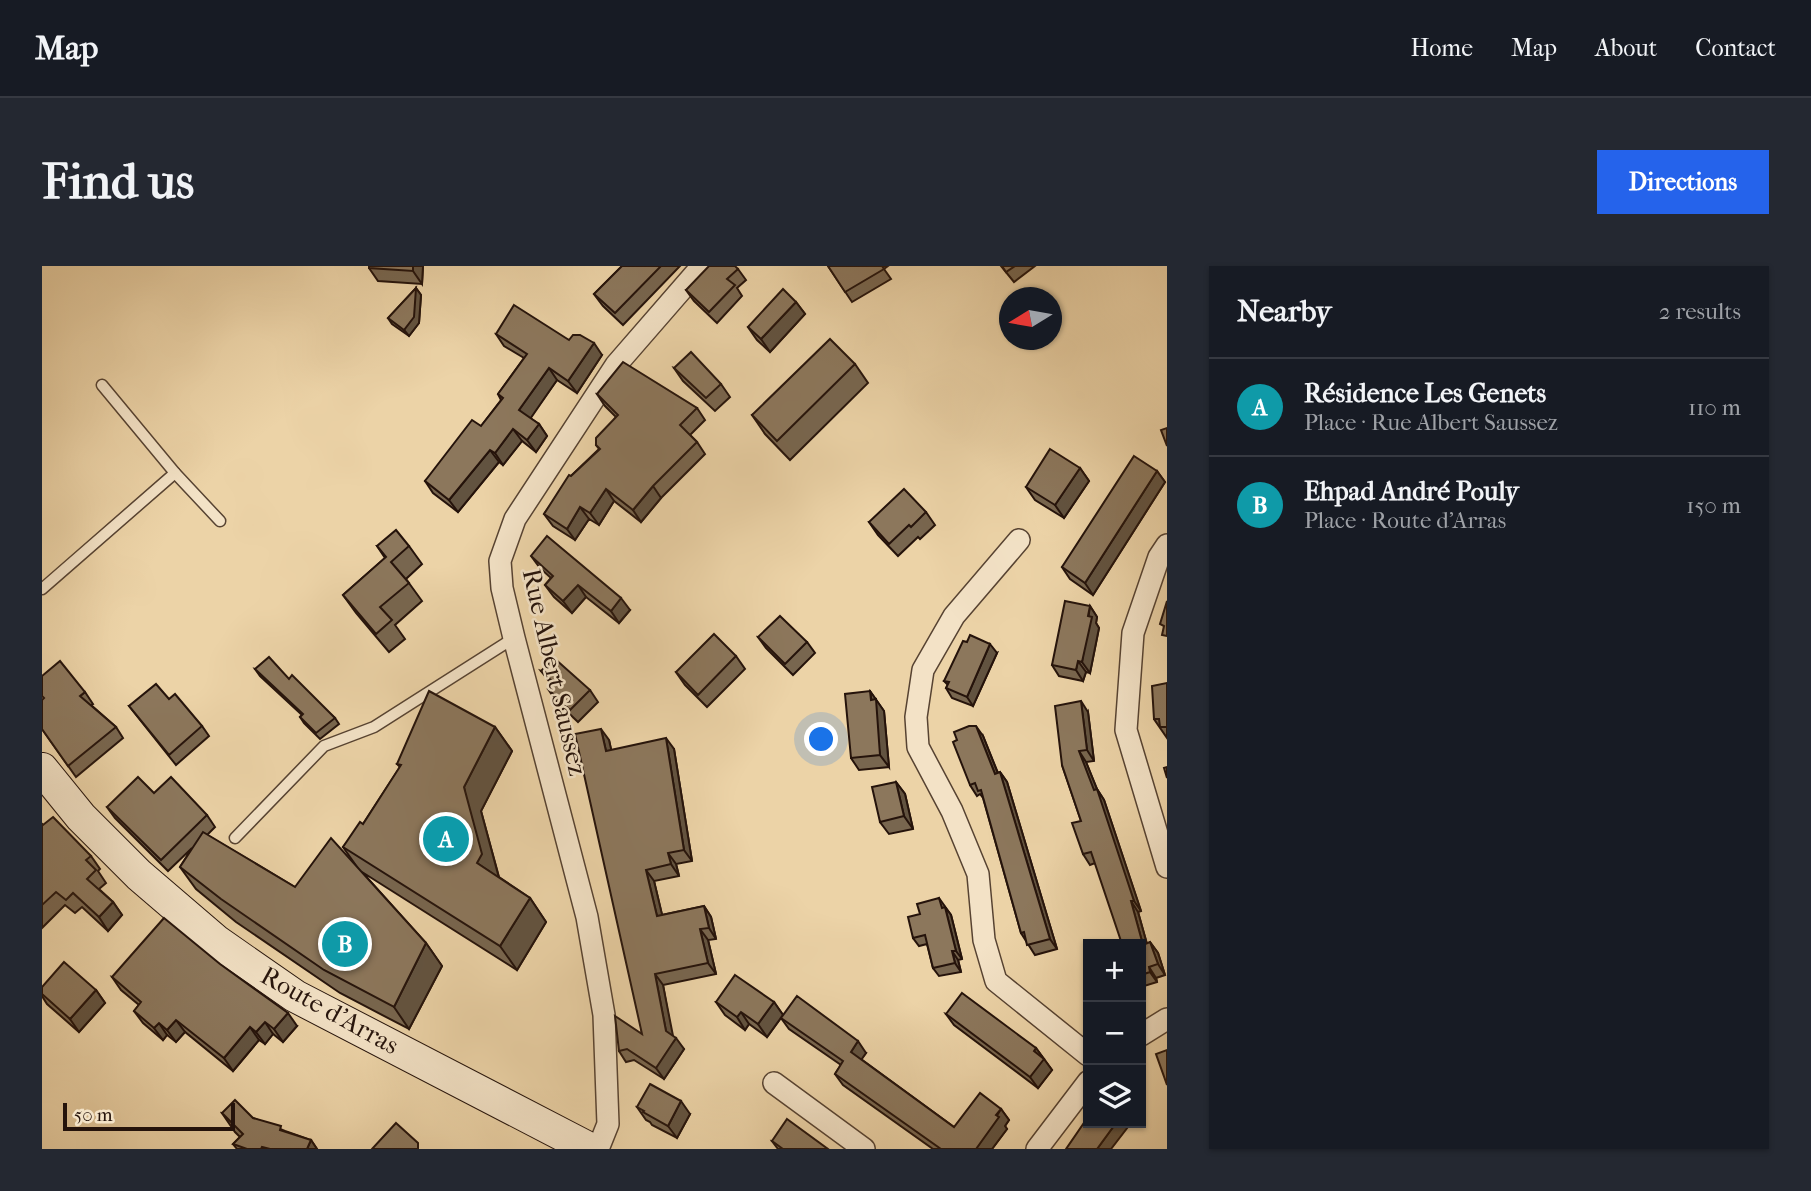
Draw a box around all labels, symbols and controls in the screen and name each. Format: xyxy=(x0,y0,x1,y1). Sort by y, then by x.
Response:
text: Map xyxy=(35,29,98,68)
text: Home xyxy=(1411,34,1473,62)
text: Map xyxy=(1511,34,1557,62)
text: About xyxy=(1595,34,1657,62)
text: Contact xyxy=(1695,34,1776,62)
button: Directions xyxy=(1597,150,1769,214)
text: Find us xyxy=(42,153,194,211)
north arrow xyxy=(999,287,1062,350)
text: Nearby xyxy=(1237,294,1332,329)
text: 2 results xyxy=(1659,298,1741,325)
text: Résidence Les Genets xyxy=(1304,378,1546,409)
text: A xyxy=(1253,394,1267,421)
text: 110 m xyxy=(1688,394,1741,421)
text: Place · Rue Albert Saussez xyxy=(1304,409,1558,436)
text: Ehpad André Pouly xyxy=(1304,476,1519,507)
text: B xyxy=(1253,492,1267,519)
text: 150 m xyxy=(1686,492,1741,519)
text: Place · Route d'Arras xyxy=(1304,507,1506,534)
street label: Rue Albert Saussez xyxy=(516,566,593,779)
your location xyxy=(804,722,838,756)
pin: A xyxy=(423,813,469,865)
pin: B xyxy=(322,918,368,970)
map controls xyxy=(1083,939,1146,1128)
button: + xyxy=(1083,939,1146,1002)
street label: Route d'Arras xyxy=(255,960,404,1061)
button: − xyxy=(1083,1002,1146,1065)
button: layers xyxy=(1083,1065,1146,1128)
scale bar xyxy=(63,1100,234,1132)
text: 50 m xyxy=(74,1104,113,1126)

